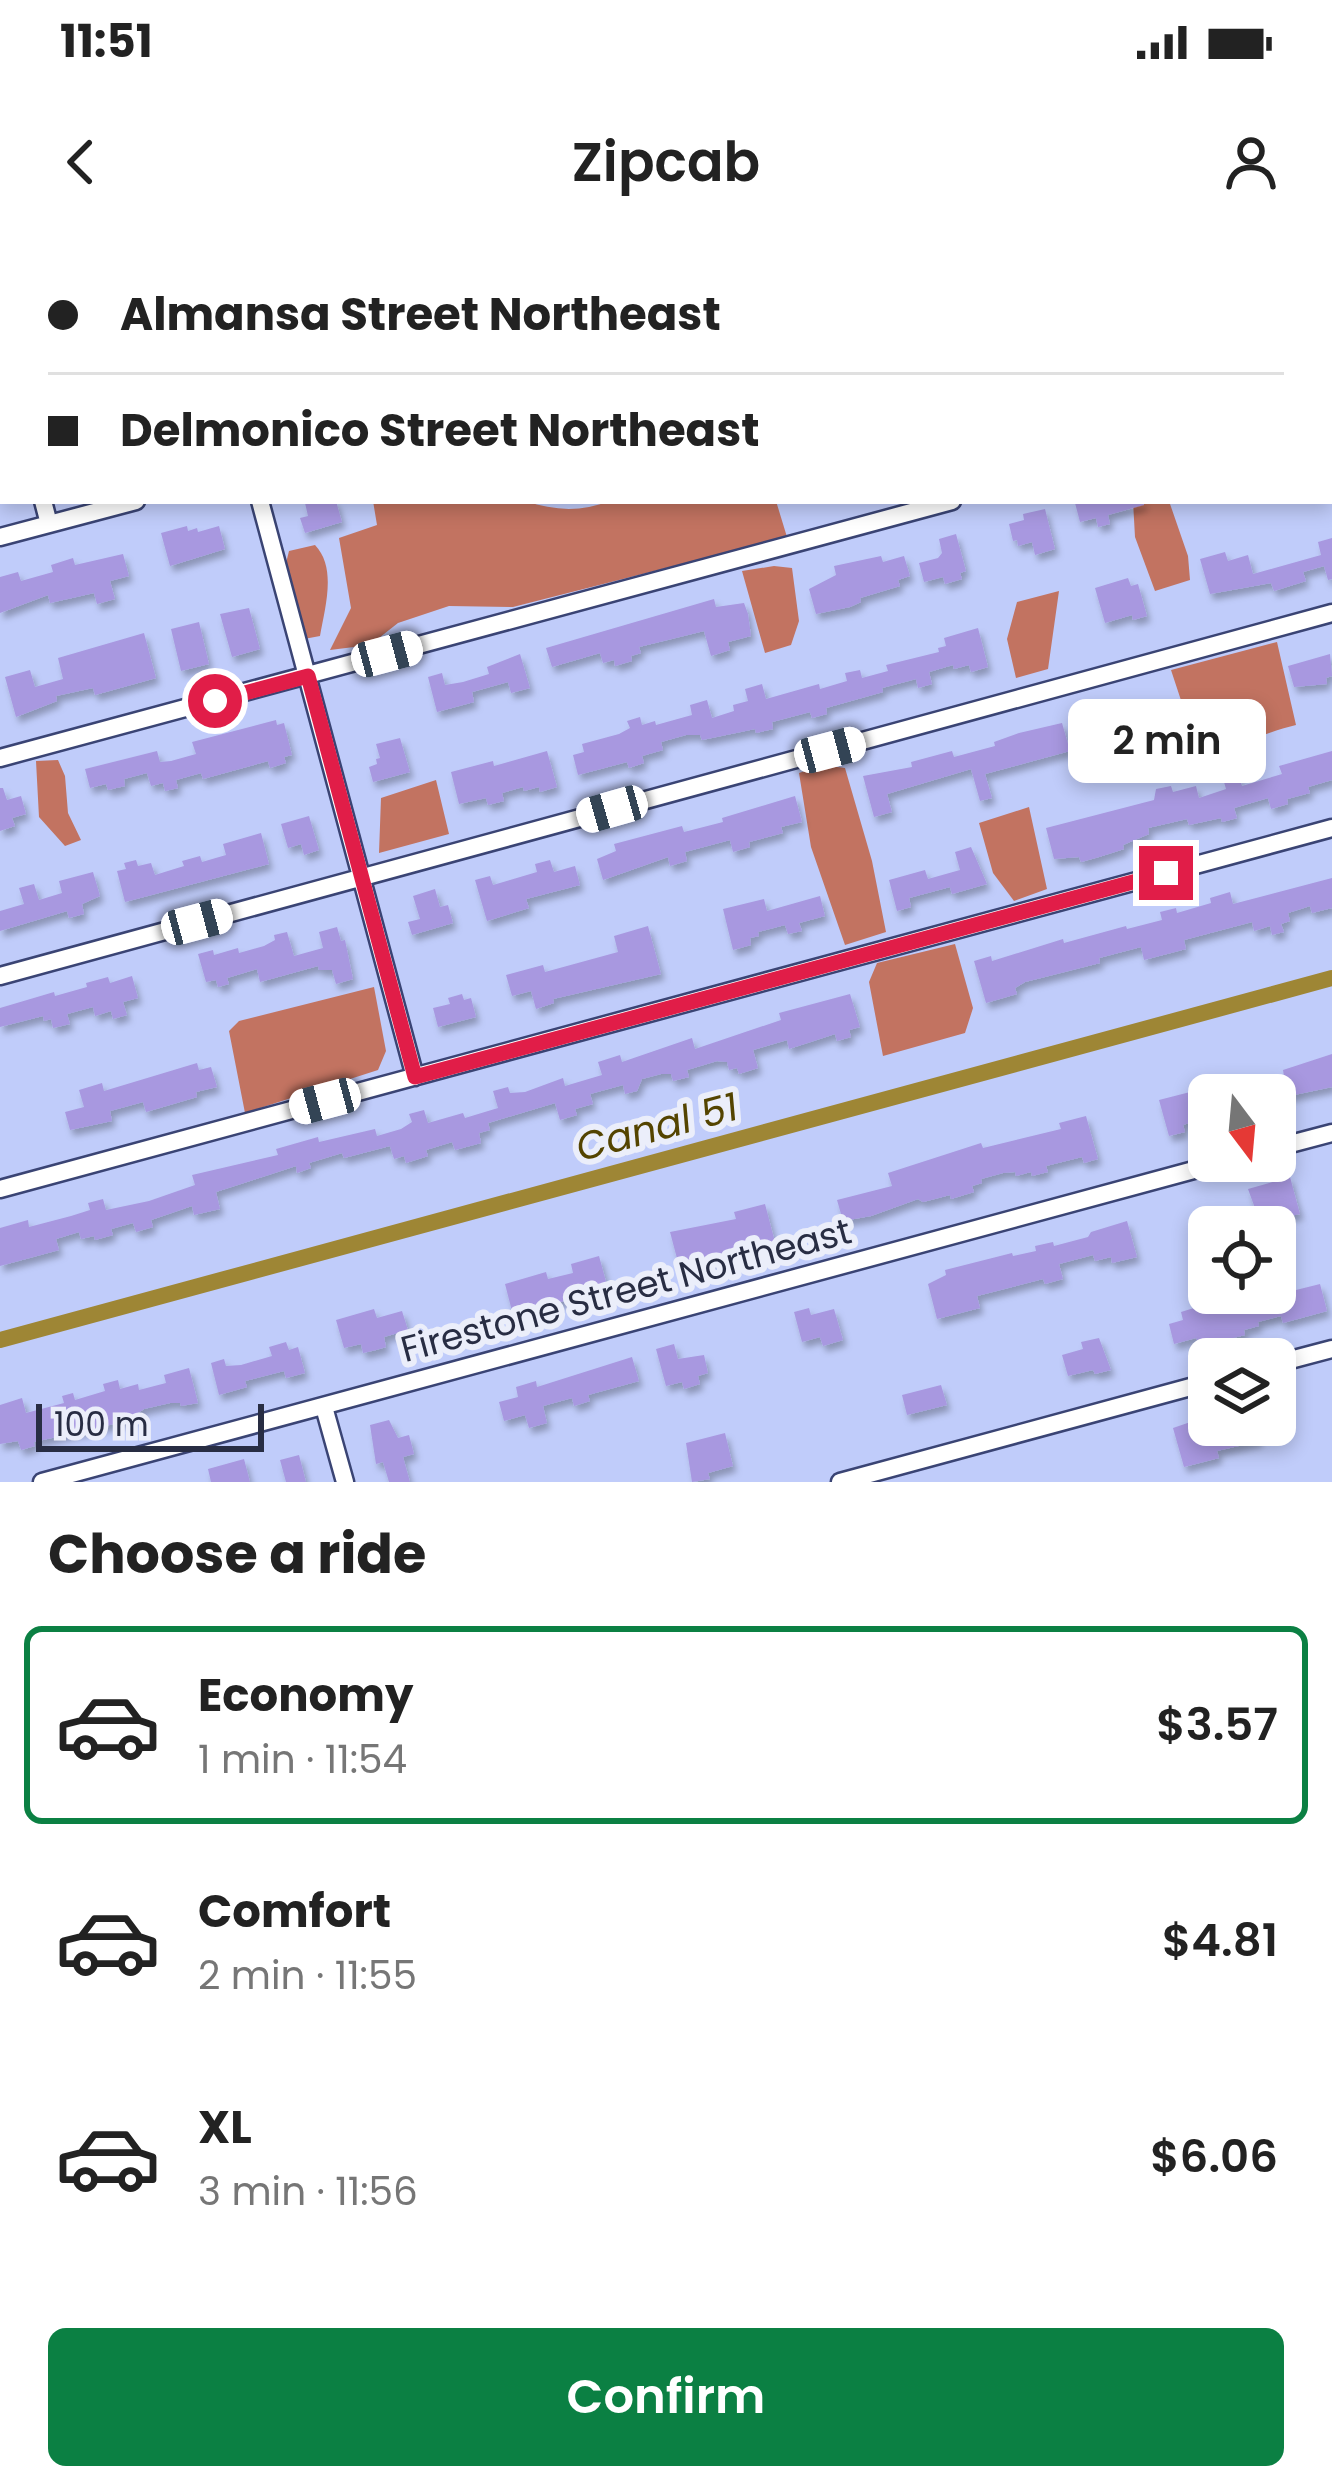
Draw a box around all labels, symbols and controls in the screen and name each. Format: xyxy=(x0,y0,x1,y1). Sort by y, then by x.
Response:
text: 11:51 xyxy=(60,10,153,73)
text: Zipcab xyxy=(572,124,760,200)
icon: back xyxy=(48,129,114,195)
icon: person xyxy=(1218,129,1284,195)
text: Almansa Street Northeast xyxy=(120,283,721,346)
text: Delmonico Street Northeast xyxy=(120,399,760,462)
car xyxy=(348,627,426,681)
route start xyxy=(188,674,242,728)
callout: 2 min xyxy=(1067,699,1265,783)
text: 2 min xyxy=(1112,713,1222,768)
car xyxy=(791,723,869,777)
car xyxy=(572,782,652,836)
route end xyxy=(1139,846,1193,900)
car xyxy=(158,895,236,949)
car xyxy=(286,1074,364,1128)
north arrow xyxy=(1188,1074,1296,1182)
map controls xyxy=(1188,1074,1296,1446)
water label: Canal 51 xyxy=(570,1079,744,1175)
street label: Firestone Street Northeast xyxy=(395,1205,857,1375)
button: locate xyxy=(1188,1206,1296,1314)
button: layers xyxy=(1188,1338,1296,1446)
scale bar xyxy=(36,1398,264,1451)
text: 100 m xyxy=(54,1401,149,1448)
text: Choose a ride xyxy=(48,1516,426,1592)
text: Economy xyxy=(198,1664,413,1727)
icon: car xyxy=(54,1671,162,1779)
text: $3.57 xyxy=(1156,1693,1278,1756)
text: 1 min · 11:54 xyxy=(198,1732,407,1787)
text: Comfort xyxy=(198,1880,391,1943)
icon: car xyxy=(54,1887,162,1995)
text: $4.81 xyxy=(1162,1909,1278,1972)
text: 2 min · 11:55 xyxy=(198,1948,417,2003)
text: XL xyxy=(198,2096,252,2159)
icon: car xyxy=(54,2103,162,2211)
text: $6.06 xyxy=(1150,2125,1278,2188)
text: 3 min · 11:56 xyxy=(198,2164,418,2219)
button: Confirm xyxy=(48,2328,1284,2466)

